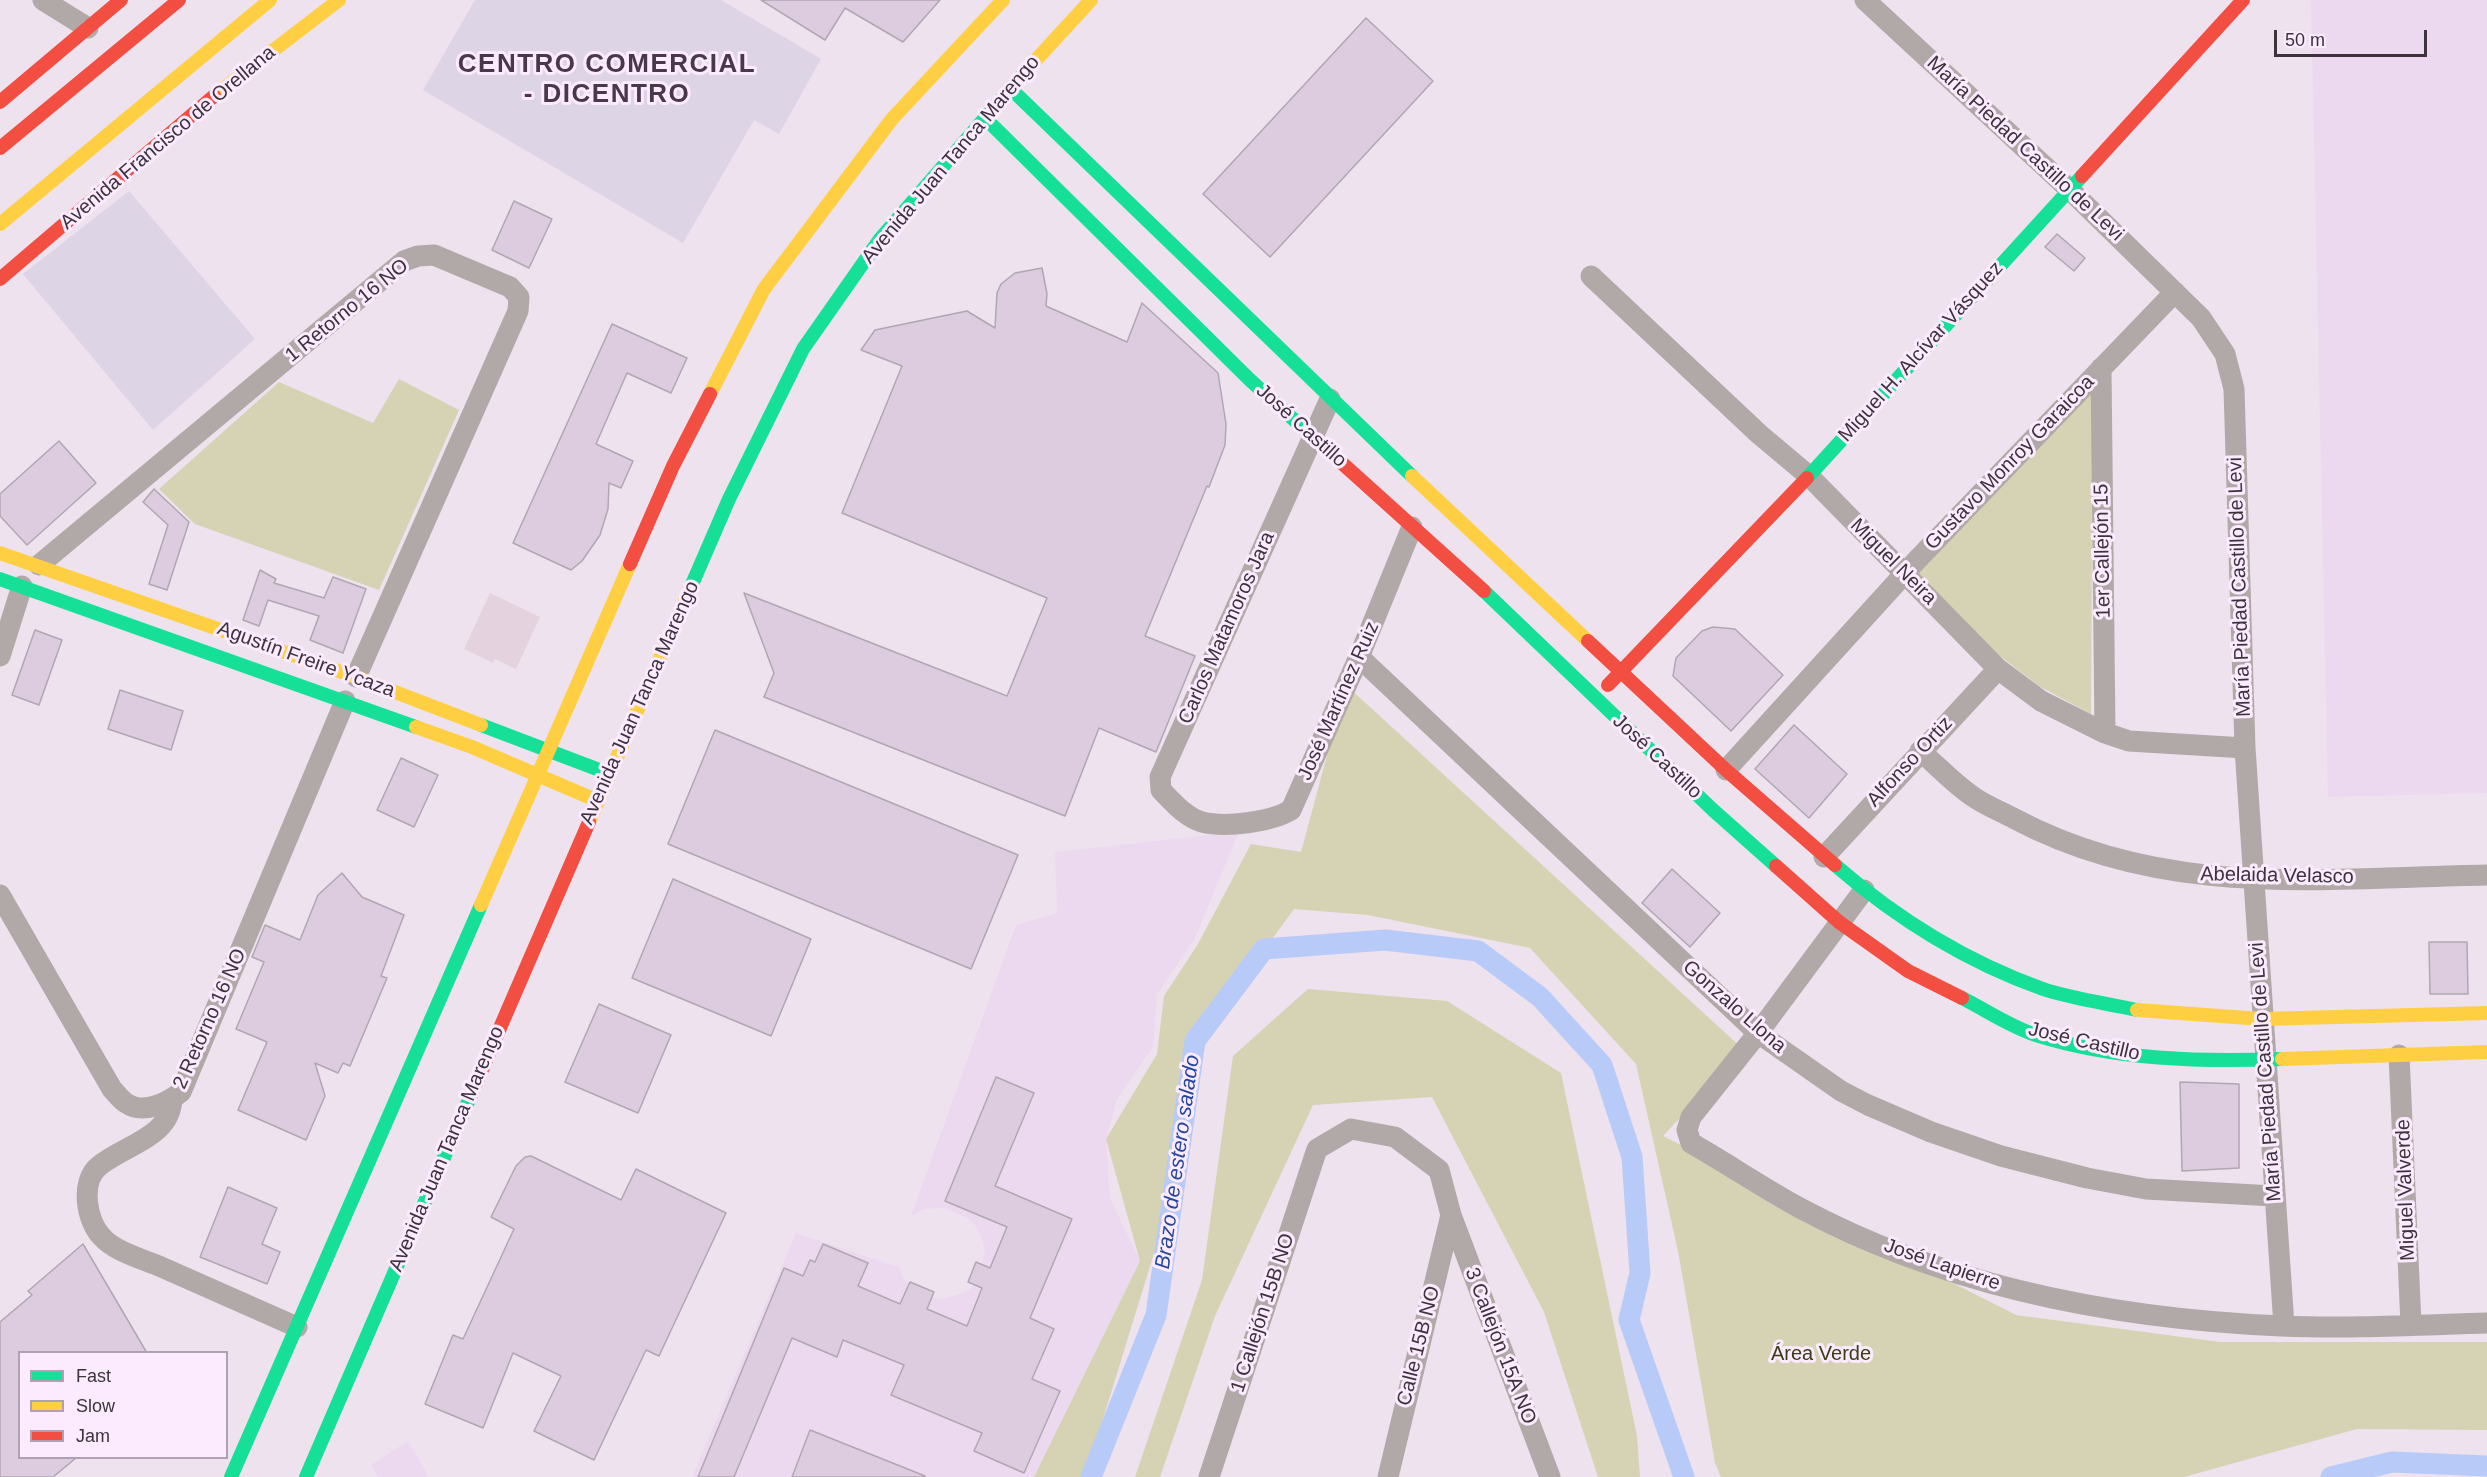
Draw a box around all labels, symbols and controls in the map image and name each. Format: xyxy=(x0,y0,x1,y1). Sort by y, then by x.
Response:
scale bar xyxy=(2277,18,2430,56)
text: 50 m xyxy=(2285,30,2325,50)
street label: Avenida Francisco de Orellana xyxy=(56,41,280,235)
district label: CENTRO COMERCIAL - DICENTRO xyxy=(458,49,756,110)
street label: Avenida Juan Tanca Marengo xyxy=(857,51,1045,269)
street label: María Piedad Castillo de Levi xyxy=(1922,52,2128,246)
street label: 1 Retorno 16 NO xyxy=(281,254,413,368)
street label: Miguel H. Alcívar Vásquez xyxy=(1834,257,2008,447)
street label: Gustavo Monroy Garaicoa xyxy=(1920,371,2100,555)
street label: José Castillo xyxy=(1251,379,1351,473)
street label: María Piedad Castillo de Levi xyxy=(2223,457,2257,717)
street label: 1er Callejón 15 xyxy=(2090,484,2116,618)
street label: Miguel Neira xyxy=(1845,514,1941,610)
street label: Carlos Matamoros Jara xyxy=(1174,528,1280,728)
street label: Avenida Juan Tanca Marengo xyxy=(575,577,705,829)
street label: Agustín Freire Ycaza xyxy=(214,617,398,703)
street label: José Martínez Ruiz xyxy=(1293,618,1385,784)
street label: José Castillo xyxy=(1607,710,1707,804)
street label: Alfonso Ortiz xyxy=(1862,712,1958,812)
street label: Abelaida Velasco xyxy=(2200,863,2354,889)
street label: María Piedad Castillo de Levi xyxy=(2245,941,2287,1203)
street label: 2 Retorno 16 NO xyxy=(168,945,252,1093)
street label: Gonzalo Llona xyxy=(1677,956,1791,1058)
street label: José Castillo xyxy=(2026,1018,2142,1066)
street label: Avenida Juan Tanca Marengo xyxy=(384,1023,510,1275)
water label: Brazo de estero salado xyxy=(1150,1053,1206,1271)
street label: Miguel Valverde xyxy=(2392,1119,2420,1261)
street label: 1 Callejón 15B NO xyxy=(1226,1231,1300,1395)
street label: José Lapierre xyxy=(1881,1234,2003,1296)
street label: 3 Callejón 15A NO xyxy=(1459,1264,1541,1428)
street label: Calle 15B NO xyxy=(1393,1284,1445,1408)
park label: Área Verde xyxy=(1771,1342,1871,1366)
legend xyxy=(18,1351,228,1459)
text: Fast xyxy=(76,1366,111,1386)
text: Slow xyxy=(76,1396,115,1416)
text: Jam xyxy=(76,1426,110,1446)

